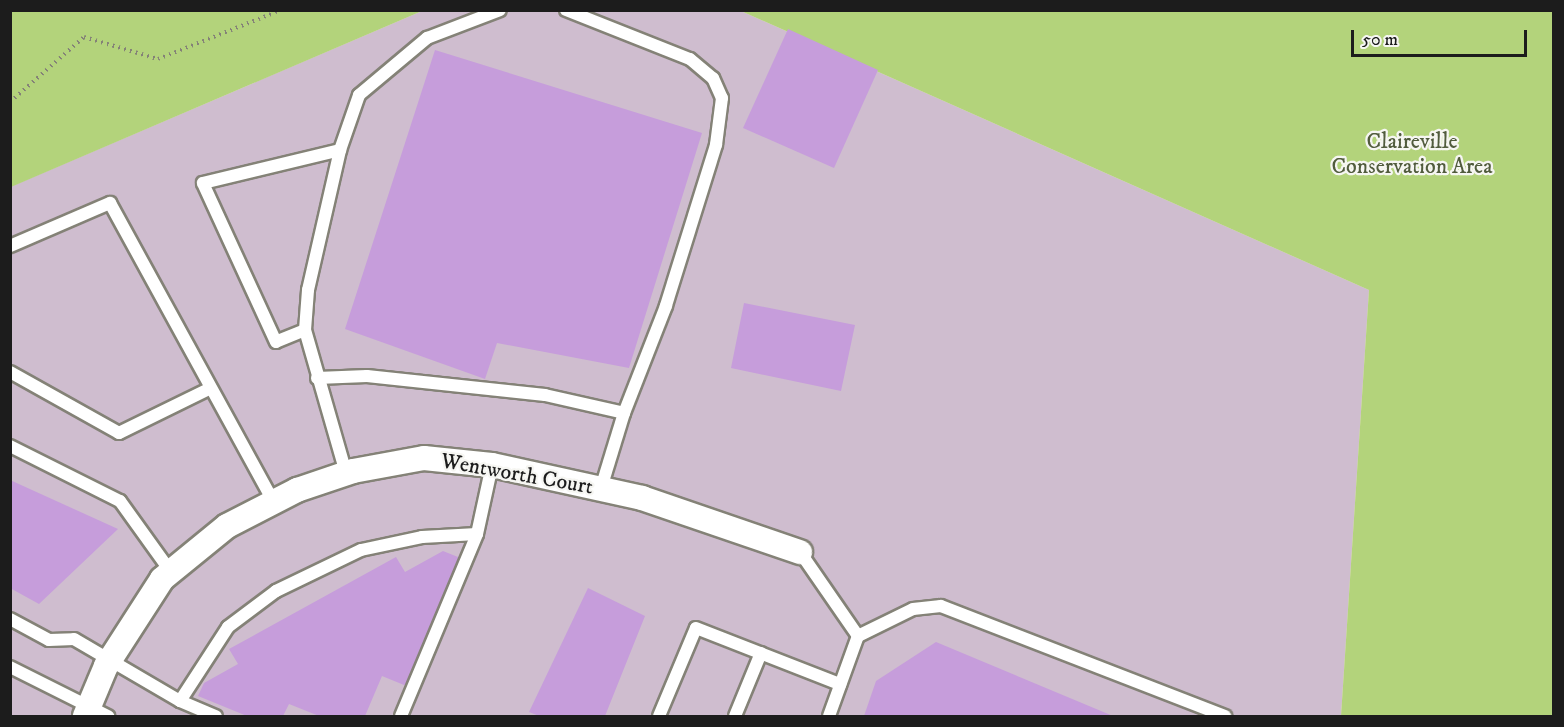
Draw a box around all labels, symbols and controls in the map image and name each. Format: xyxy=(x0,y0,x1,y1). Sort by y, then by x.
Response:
scale bar xyxy=(1354,18,1530,56)
text: 50 m xyxy=(1362,29,1398,51)
park label: Claireville Conservation Area xyxy=(1331,128,1493,180)
street label: Wentworth Court xyxy=(439,448,595,500)

